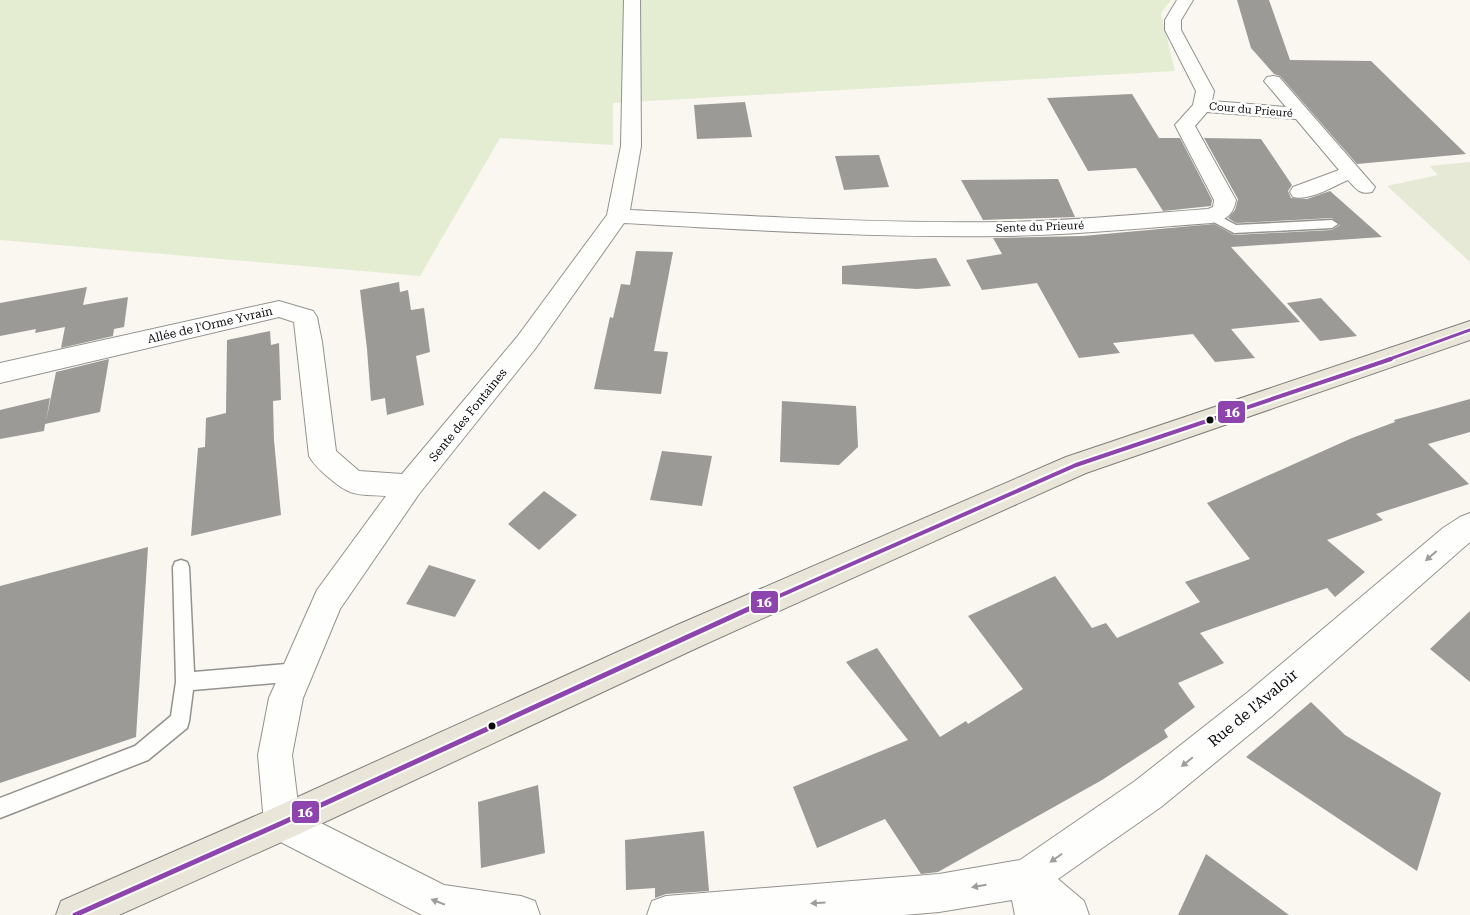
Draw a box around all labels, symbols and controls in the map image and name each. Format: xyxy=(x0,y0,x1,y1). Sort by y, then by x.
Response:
street label: Cour du Prieuré xyxy=(1209,100,1293,120)
street label: Sente du Prieuré xyxy=(996,219,1084,235)
street label: Allée de l'Orme Yvrain xyxy=(146,304,274,346)
street label: Sente des Fontaines xyxy=(426,365,510,464)
line badge: 16 xyxy=(1217,400,1246,424)
text: 16 xyxy=(1224,404,1240,420)
unlabelled marker xyxy=(1205,415,1215,425)
one-way arrow xyxy=(1426,550,1438,562)
line badge: 16 xyxy=(750,590,779,614)
text: 16 xyxy=(756,594,772,610)
street label: Rue de l'Avaloir xyxy=(1205,665,1301,751)
unlabelled marker xyxy=(487,721,497,731)
one-way arrow xyxy=(1181,757,1194,768)
line badge: 16 xyxy=(291,800,320,824)
text: 16 xyxy=(297,804,313,820)
one-way arrow xyxy=(1049,853,1062,863)
one-way arrow xyxy=(971,882,987,890)
one-way arrow xyxy=(430,898,445,906)
one-way arrow xyxy=(810,899,826,907)

